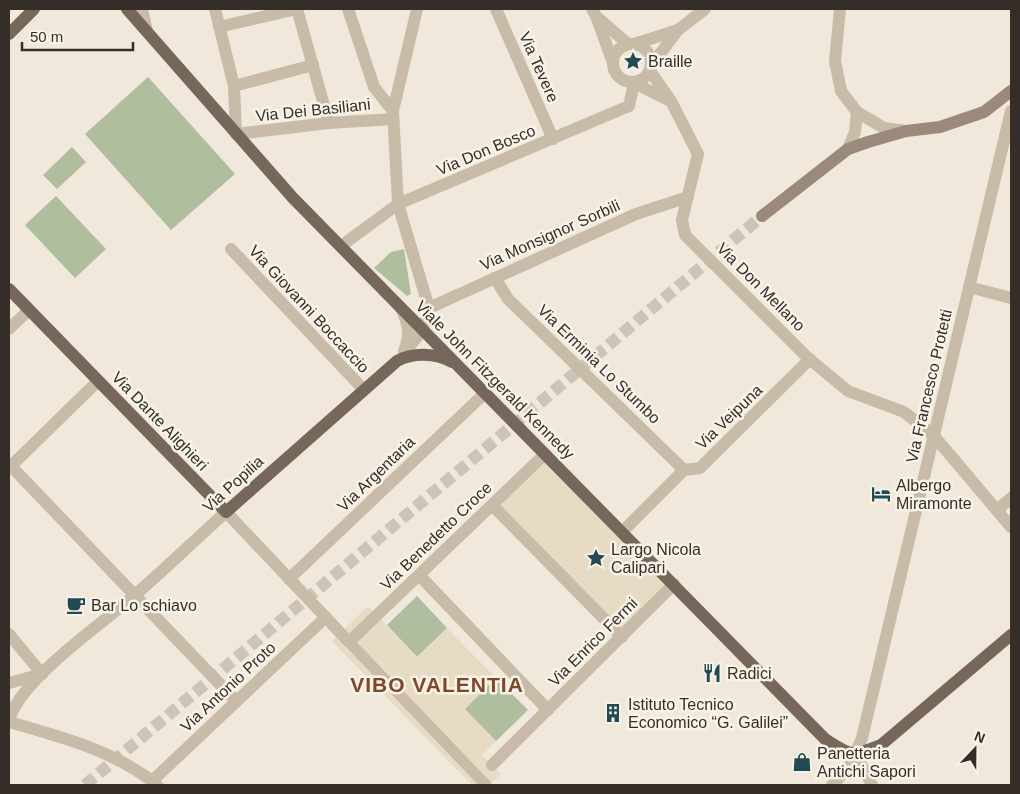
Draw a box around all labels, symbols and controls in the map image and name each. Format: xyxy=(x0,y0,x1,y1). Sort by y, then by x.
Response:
scale bar xyxy=(22,20,134,52)
text: 50 m xyxy=(30,28,63,45)
street label: Via Tevere xyxy=(516,29,562,105)
place icon: Braille xyxy=(622,50,644,72)
place label: Braille xyxy=(648,53,693,70)
street label: Via Dei Basiliani xyxy=(255,96,371,124)
street label: Via Don Bosco xyxy=(434,122,538,178)
street label: Via Monsignor Sorbili xyxy=(478,197,622,273)
street label: Via Don Mellano xyxy=(714,240,808,334)
street label: Via Giovanni Boccaccio xyxy=(246,242,373,376)
street label: Viale John Fitzgerald Kennedy xyxy=(412,297,578,463)
street label: Via Erminia Lo Stumbo xyxy=(534,301,664,427)
street label: Via Francesco Protetti xyxy=(903,308,955,464)
street label: Via Dante Alighieri xyxy=(109,368,211,474)
street label: Via Veipuna xyxy=(692,381,766,453)
street label: Via Argentaria xyxy=(334,433,418,515)
street label: Via Popilia xyxy=(199,452,267,516)
place label: Albergo Miramonte xyxy=(896,477,972,512)
street label: Via Benedetto Croce xyxy=(377,479,495,593)
hotel icon: Albergo Miramonte xyxy=(870,483,892,505)
place label: Largo Nicola Calipari xyxy=(611,541,701,576)
place icon: Largo Nicola Calipari xyxy=(585,547,607,569)
cafe icon: Bar Lo schiavo xyxy=(65,594,87,616)
street label: Via Enrico Fermi xyxy=(545,594,641,690)
place label: Bar Lo schiavo xyxy=(91,597,197,614)
street label: Via Antonio Proto xyxy=(177,639,279,735)
restaurant icon: Radici xyxy=(701,662,723,684)
place label: Radici xyxy=(727,665,771,682)
district label: VIBO VALENTIA xyxy=(350,673,524,696)
place label: Istituto Tecnico Economico “G. Galilei” xyxy=(628,696,788,731)
building icon: Istituto Tecnico Economico “G. Galilei” xyxy=(602,702,624,724)
north arrow xyxy=(950,724,1000,774)
text: N xyxy=(972,728,988,746)
place label: Panetteria Antichi Sapori xyxy=(817,745,916,780)
shop icon: Panetteria Antichi Sapori xyxy=(791,751,813,773)

